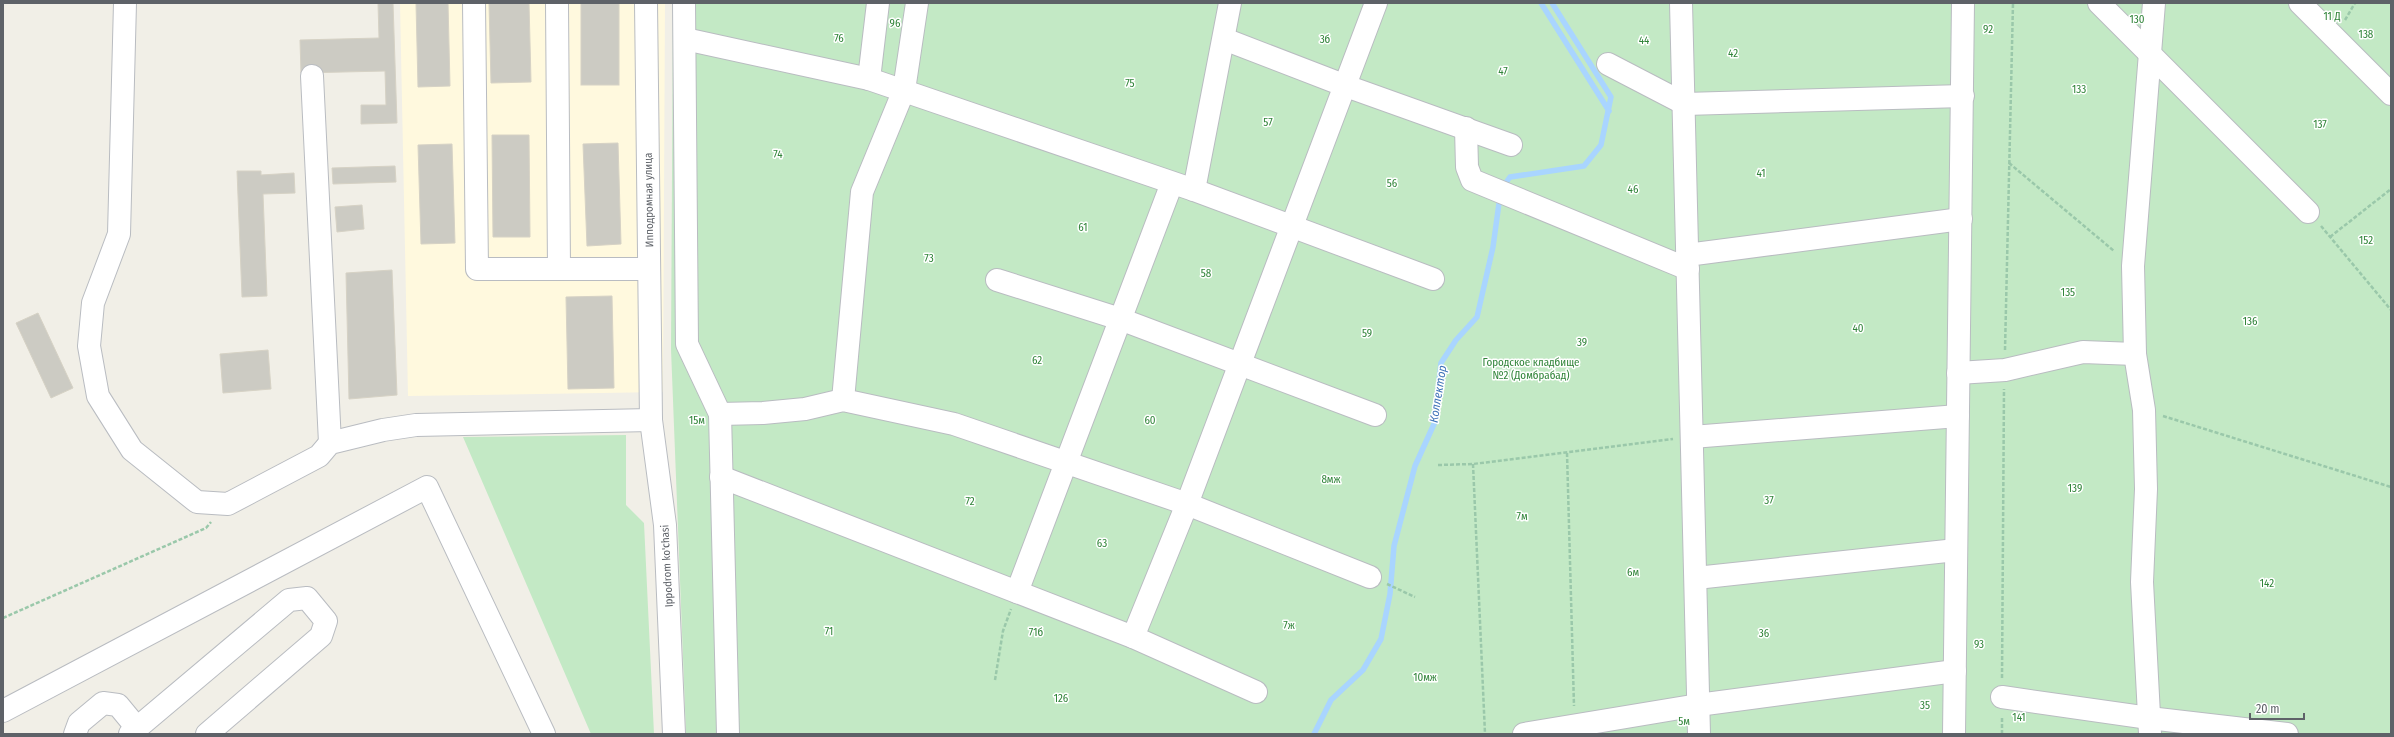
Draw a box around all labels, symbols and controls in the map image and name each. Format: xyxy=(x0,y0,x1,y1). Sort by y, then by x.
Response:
park label: 11 Д xyxy=(2323,10,2341,23)
park label: 130 xyxy=(2130,13,2145,26)
park label: 96 xyxy=(890,17,901,30)
park label: 92 xyxy=(1983,23,1993,36)
park label: 138 xyxy=(2359,28,2374,41)
park label: 76 xyxy=(834,32,844,45)
park label: 3б xyxy=(1320,33,1331,46)
park label: 44 xyxy=(1639,34,1650,47)
park label: 42 xyxy=(1728,47,1738,60)
park label: 47 xyxy=(1498,65,1508,78)
park label: 75 xyxy=(1125,77,1135,90)
park label: 133 xyxy=(2072,83,2086,96)
park label: 57 xyxy=(1263,116,1273,129)
park label: 137 xyxy=(2313,118,2327,131)
park label: 74 xyxy=(773,148,783,161)
street label: Ипподромная улица xyxy=(642,153,656,247)
park label: 41 xyxy=(1756,167,1766,180)
park label: 56 xyxy=(1387,177,1398,190)
park label: 46 xyxy=(1628,183,1639,196)
park label: 61 xyxy=(1078,221,1088,234)
park label: 152 xyxy=(2359,234,2373,247)
park label: 73 xyxy=(924,252,934,265)
park label: 58 xyxy=(1201,267,1212,280)
park label: 135 xyxy=(2061,286,2075,299)
park label: 136 xyxy=(2243,315,2258,328)
park label: 40 xyxy=(1852,322,1864,335)
park label: 59 xyxy=(1362,327,1372,340)
park label: 39 xyxy=(1577,336,1587,349)
park label: 62 xyxy=(1032,354,1042,367)
park label: Городское кладбище №2 (Домбрабад) xyxy=(1483,356,1579,382)
water label: Коллектор xyxy=(1427,364,1449,424)
park label: 15м xyxy=(689,414,705,427)
park label: 60 xyxy=(1144,414,1156,427)
park label: 8мж xyxy=(1321,473,1341,486)
park label: 139 xyxy=(2068,482,2082,495)
park label: 37 xyxy=(1764,494,1774,507)
park label: 72 xyxy=(965,495,975,508)
park label: 7м xyxy=(1516,510,1528,523)
street label: Ippodrom ko'chasi xyxy=(658,524,676,608)
park label: 63 xyxy=(1097,537,1107,550)
park label: 6м xyxy=(1627,566,1639,579)
park label: 142 xyxy=(2260,577,2274,590)
park label: 7ж xyxy=(1283,619,1295,632)
park label: 71 xyxy=(825,625,833,638)
park label: 71б xyxy=(1029,626,1043,639)
park label: 36 xyxy=(1759,627,1770,640)
park label: 93 xyxy=(1974,638,1984,651)
park label: 10мж xyxy=(1413,671,1437,684)
park label: 126 xyxy=(1054,692,1069,705)
scale bar xyxy=(2250,695,2304,721)
park label: 35 xyxy=(1920,699,1930,712)
text: 20 m xyxy=(2256,702,2280,716)
park label: 141 xyxy=(2012,711,2026,724)
park label: 5м xyxy=(1678,715,1690,728)

